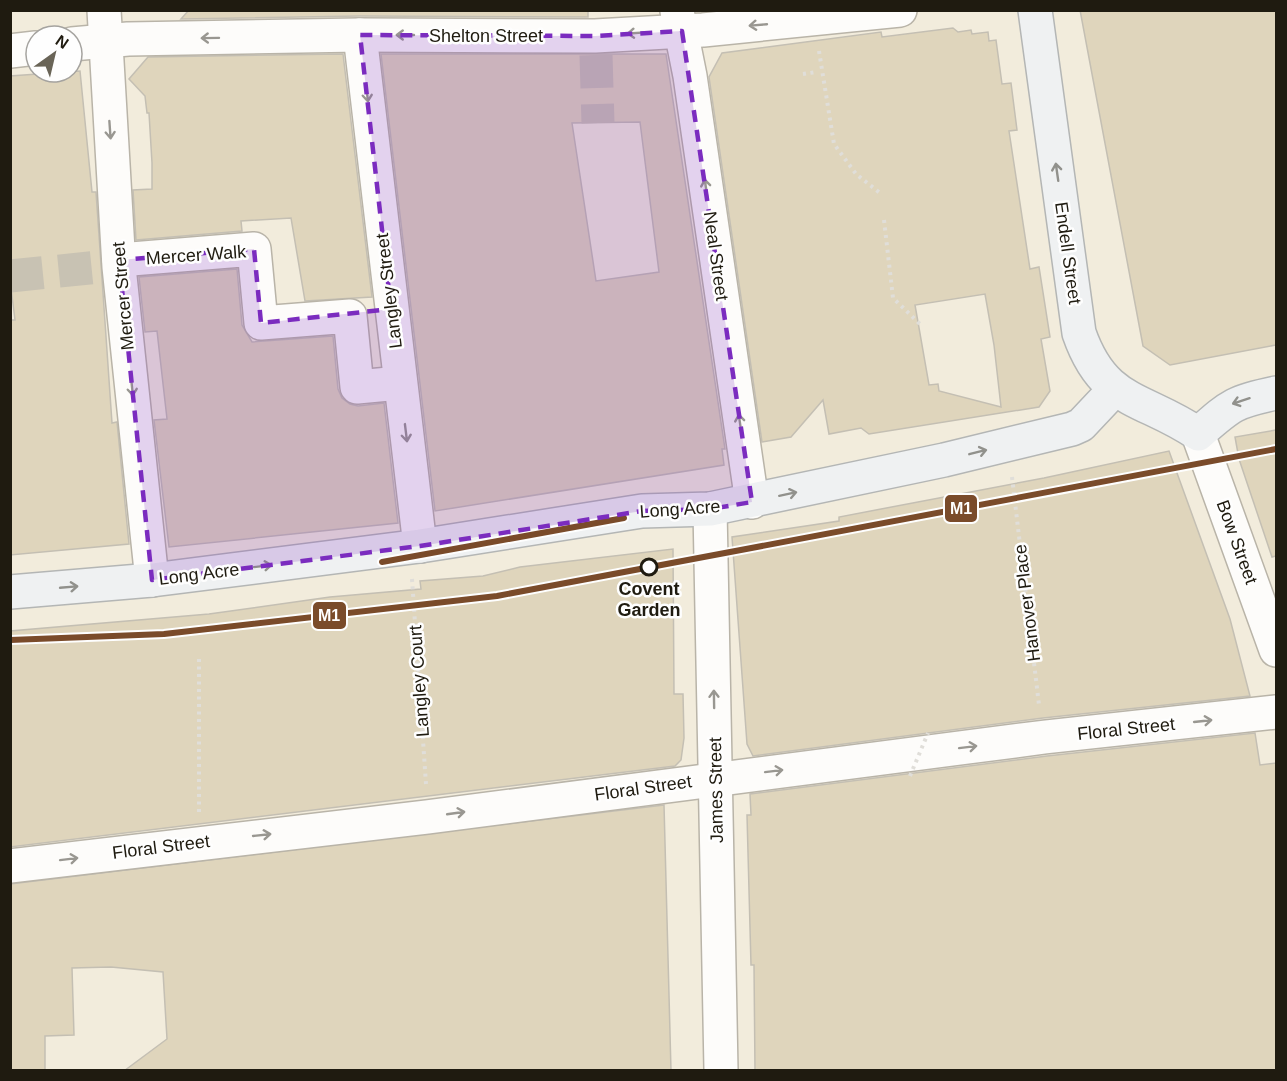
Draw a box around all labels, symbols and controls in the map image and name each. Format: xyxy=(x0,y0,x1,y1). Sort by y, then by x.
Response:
one-way arrow xyxy=(749,20,769,31)
north arrow xyxy=(24,24,84,84)
street label: Shelton Street xyxy=(429,26,543,46)
one-way arrow xyxy=(626,28,646,39)
one-way arrow xyxy=(395,29,415,41)
text: N xyxy=(53,32,72,52)
one-way arrow xyxy=(200,32,220,44)
one-way arrow xyxy=(361,83,372,103)
one-way arrow xyxy=(105,119,116,139)
one-way arrow xyxy=(1051,163,1062,183)
one-way arrow xyxy=(701,179,712,199)
street label: Endell Street xyxy=(1051,201,1085,305)
street label: Neal Street xyxy=(700,210,732,302)
street label: Langley Street xyxy=(372,232,406,350)
street label: Mercer Street xyxy=(108,241,138,351)
street label: Mercer Walk xyxy=(145,241,248,268)
one-way arrow xyxy=(127,376,138,396)
one-way arrow xyxy=(1232,397,1251,408)
one-way arrow xyxy=(735,414,746,433)
one-way arrow xyxy=(401,423,412,443)
one-way arrow xyxy=(969,445,988,457)
one-way arrow xyxy=(778,488,797,499)
line badge: M1 xyxy=(944,494,978,523)
street label: Long Acre xyxy=(639,496,721,522)
street label: Bow Street xyxy=(1213,497,1261,587)
text: M1 xyxy=(950,500,972,517)
street label: Hanover Place xyxy=(1010,543,1044,663)
marker: Covent Garden xyxy=(640,558,658,576)
street label: Long Acre xyxy=(158,559,240,589)
one-way arrow xyxy=(252,561,272,572)
place label: Covent Garden xyxy=(617,579,681,620)
one-way arrow xyxy=(58,581,78,592)
line badge: M1 xyxy=(312,601,347,630)
text: M1 xyxy=(318,607,340,624)
street label: Langley Court xyxy=(405,624,433,738)
one-way arrow xyxy=(709,690,720,709)
street label: Floral Street xyxy=(1076,714,1176,744)
one-way arrow xyxy=(1193,715,1212,726)
street label: James Street xyxy=(705,737,727,843)
one-way arrow xyxy=(957,741,977,752)
one-way arrow xyxy=(764,766,783,777)
street label: Floral Street xyxy=(593,771,693,805)
one-way arrow xyxy=(445,808,465,819)
one-way arrow xyxy=(252,829,272,840)
street label: Floral Street xyxy=(111,831,211,863)
one-way arrow xyxy=(58,853,78,864)

